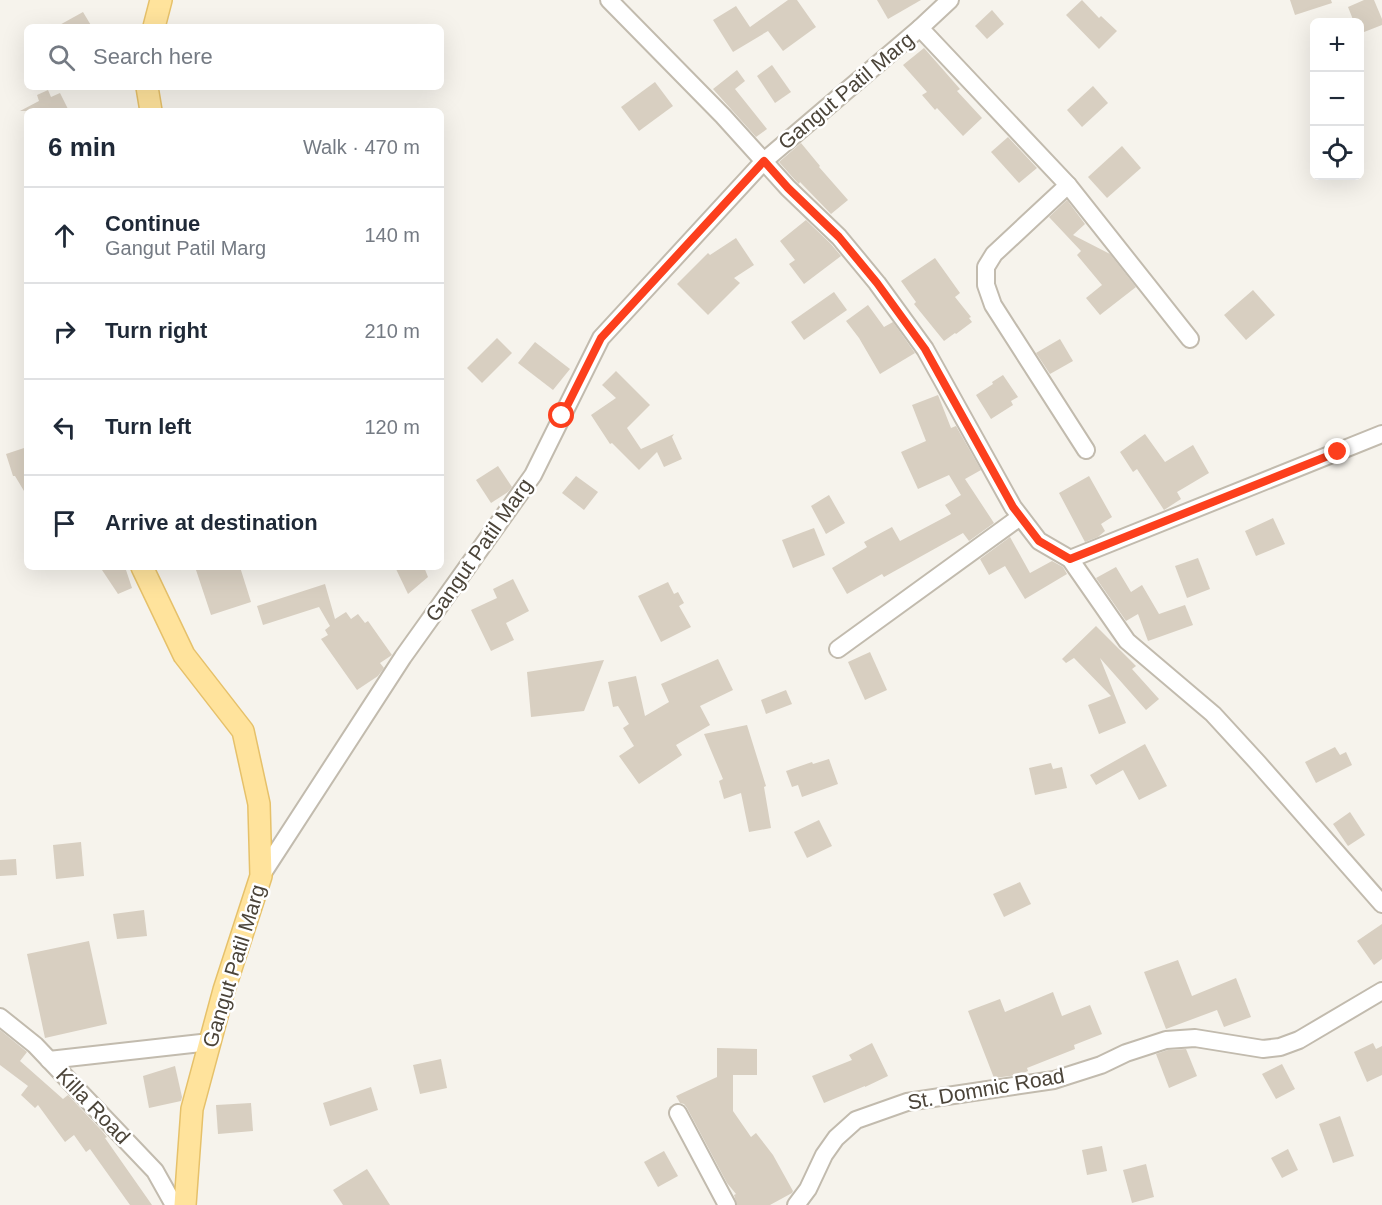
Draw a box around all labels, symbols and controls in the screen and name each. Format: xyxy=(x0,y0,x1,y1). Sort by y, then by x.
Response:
map controls xyxy=(1310,18,1364,180)
button: + xyxy=(1310,18,1364,72)
search box xyxy=(24,24,444,90)
street label: Gangut Patil Marg xyxy=(773,27,918,154)
icon: search xyxy=(45,41,78,74)
text: Search here xyxy=(93,44,213,69)
button: − xyxy=(1310,72,1364,126)
button: locate xyxy=(1310,126,1364,180)
text: 6 min xyxy=(48,132,116,162)
text: Walk · 470 m xyxy=(303,136,420,158)
text: Continue xyxy=(105,211,200,236)
icon: ahead xyxy=(48,219,81,252)
text: 140 m xyxy=(364,224,420,246)
text: Gangut Patil Marg xyxy=(105,237,266,259)
icon: right xyxy=(48,315,81,348)
text: Turn right xyxy=(105,318,207,343)
text: 210 m xyxy=(364,320,420,342)
route start xyxy=(548,402,574,428)
icon: left xyxy=(48,411,81,444)
text: Turn left xyxy=(105,414,191,439)
text: 120 m xyxy=(364,416,420,438)
route end xyxy=(1324,438,1350,464)
street label: Gangut Patil Marg xyxy=(421,474,537,626)
icon: arrive xyxy=(48,507,81,540)
text: Arrive at destination xyxy=(105,510,318,535)
street label: Gangut Patil Marg xyxy=(198,882,269,1050)
street label: Killa Road xyxy=(52,1063,135,1148)
street label: St. Domnic Road xyxy=(906,1063,1066,1114)

